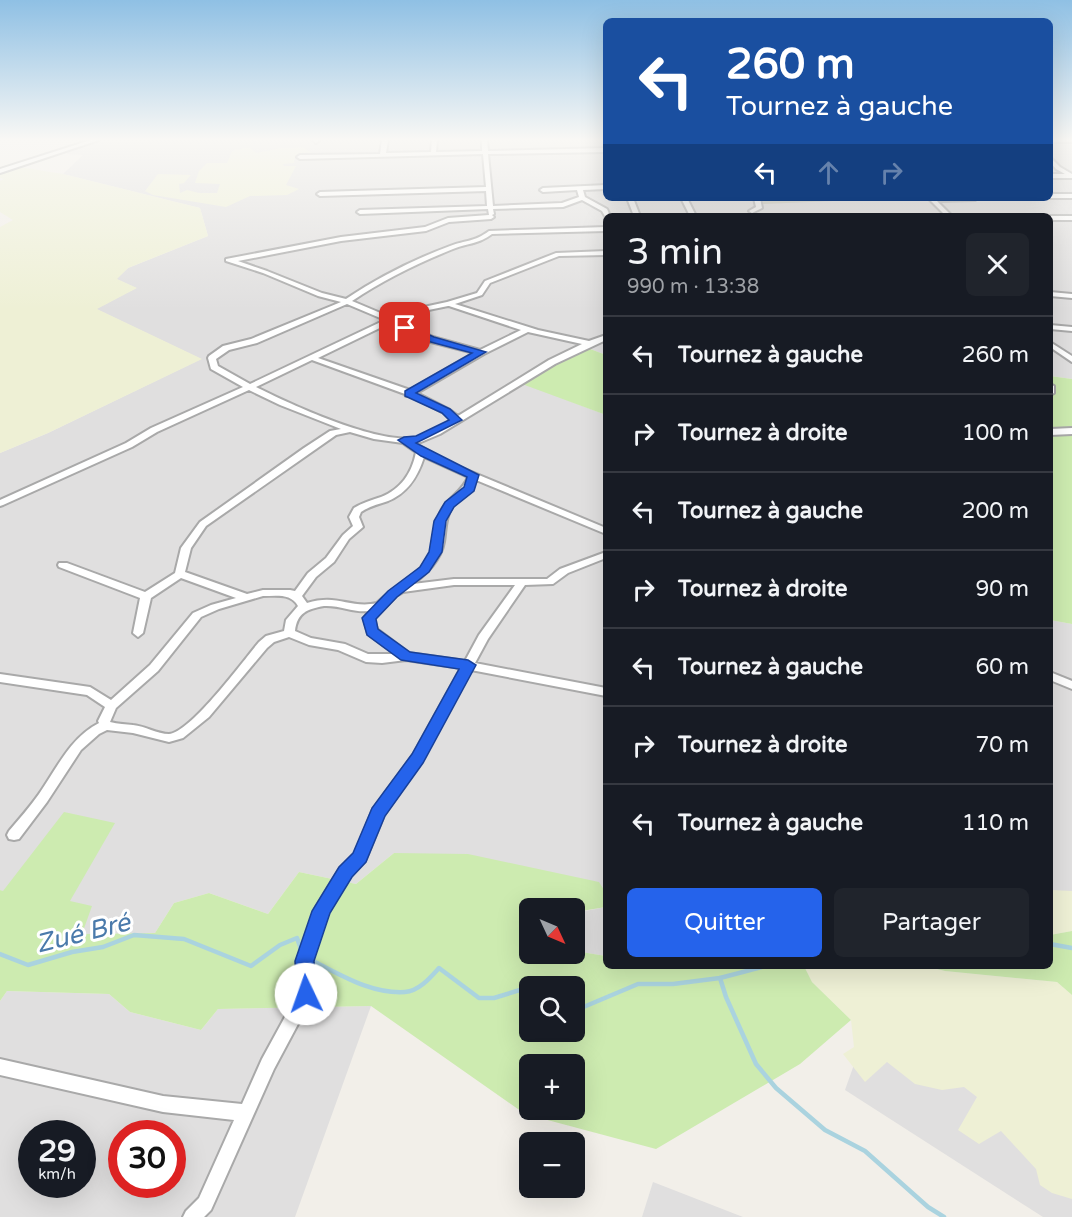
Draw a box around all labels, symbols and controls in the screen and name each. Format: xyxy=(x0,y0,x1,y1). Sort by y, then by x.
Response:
text: 260 m xyxy=(726,39,855,90)
icon: left xyxy=(627,42,705,120)
text: Tournez à gauche xyxy=(726,90,953,123)
icon: left xyxy=(749,156,782,189)
icon: ahead xyxy=(812,156,845,189)
icon: right xyxy=(875,156,908,189)
text: 3 min xyxy=(627,231,723,274)
button: close xyxy=(966,233,1029,296)
text: 990 m · 13:38 xyxy=(627,275,759,299)
pin xyxy=(379,302,430,353)
icon: arrive xyxy=(388,311,421,344)
icon: left xyxy=(627,339,660,372)
text: Tournez à gauche xyxy=(678,342,863,368)
text: 260 m xyxy=(962,342,1029,368)
icon: right xyxy=(627,417,660,450)
text: Tournez à droite xyxy=(678,420,847,446)
text: 100 m xyxy=(962,420,1029,446)
icon: left xyxy=(627,495,660,528)
text: Tournez à gauche xyxy=(678,498,863,524)
text: 200 m xyxy=(962,498,1029,524)
icon: right xyxy=(627,573,660,606)
text: Tournez à droite xyxy=(678,576,847,602)
text: 90 m xyxy=(975,576,1029,602)
icon: left xyxy=(627,651,660,684)
text: Tournez à gauche xyxy=(678,654,863,680)
text: 60 m xyxy=(975,654,1029,680)
icon: right xyxy=(627,729,660,762)
text: Tournez à droite xyxy=(678,732,847,758)
text: 70 m xyxy=(975,732,1029,758)
icon: left xyxy=(627,807,660,840)
text: Tournez à gauche xyxy=(678,810,863,836)
text: 110 m xyxy=(962,810,1029,836)
button: Quitter xyxy=(627,888,822,957)
button: Partager xyxy=(834,888,1029,957)
north arrow xyxy=(519,898,585,964)
map controls xyxy=(519,898,585,1198)
water label: Zué Bré xyxy=(33,906,135,960)
position arrow xyxy=(274,962,338,1026)
button: search xyxy=(519,976,585,1042)
button: + xyxy=(519,1054,585,1120)
speed limit sign: 30 xyxy=(108,1120,186,1198)
button: − xyxy=(519,1132,585,1198)
text: 29 xyxy=(38,1133,76,1170)
text: km/h xyxy=(38,1165,76,1183)

